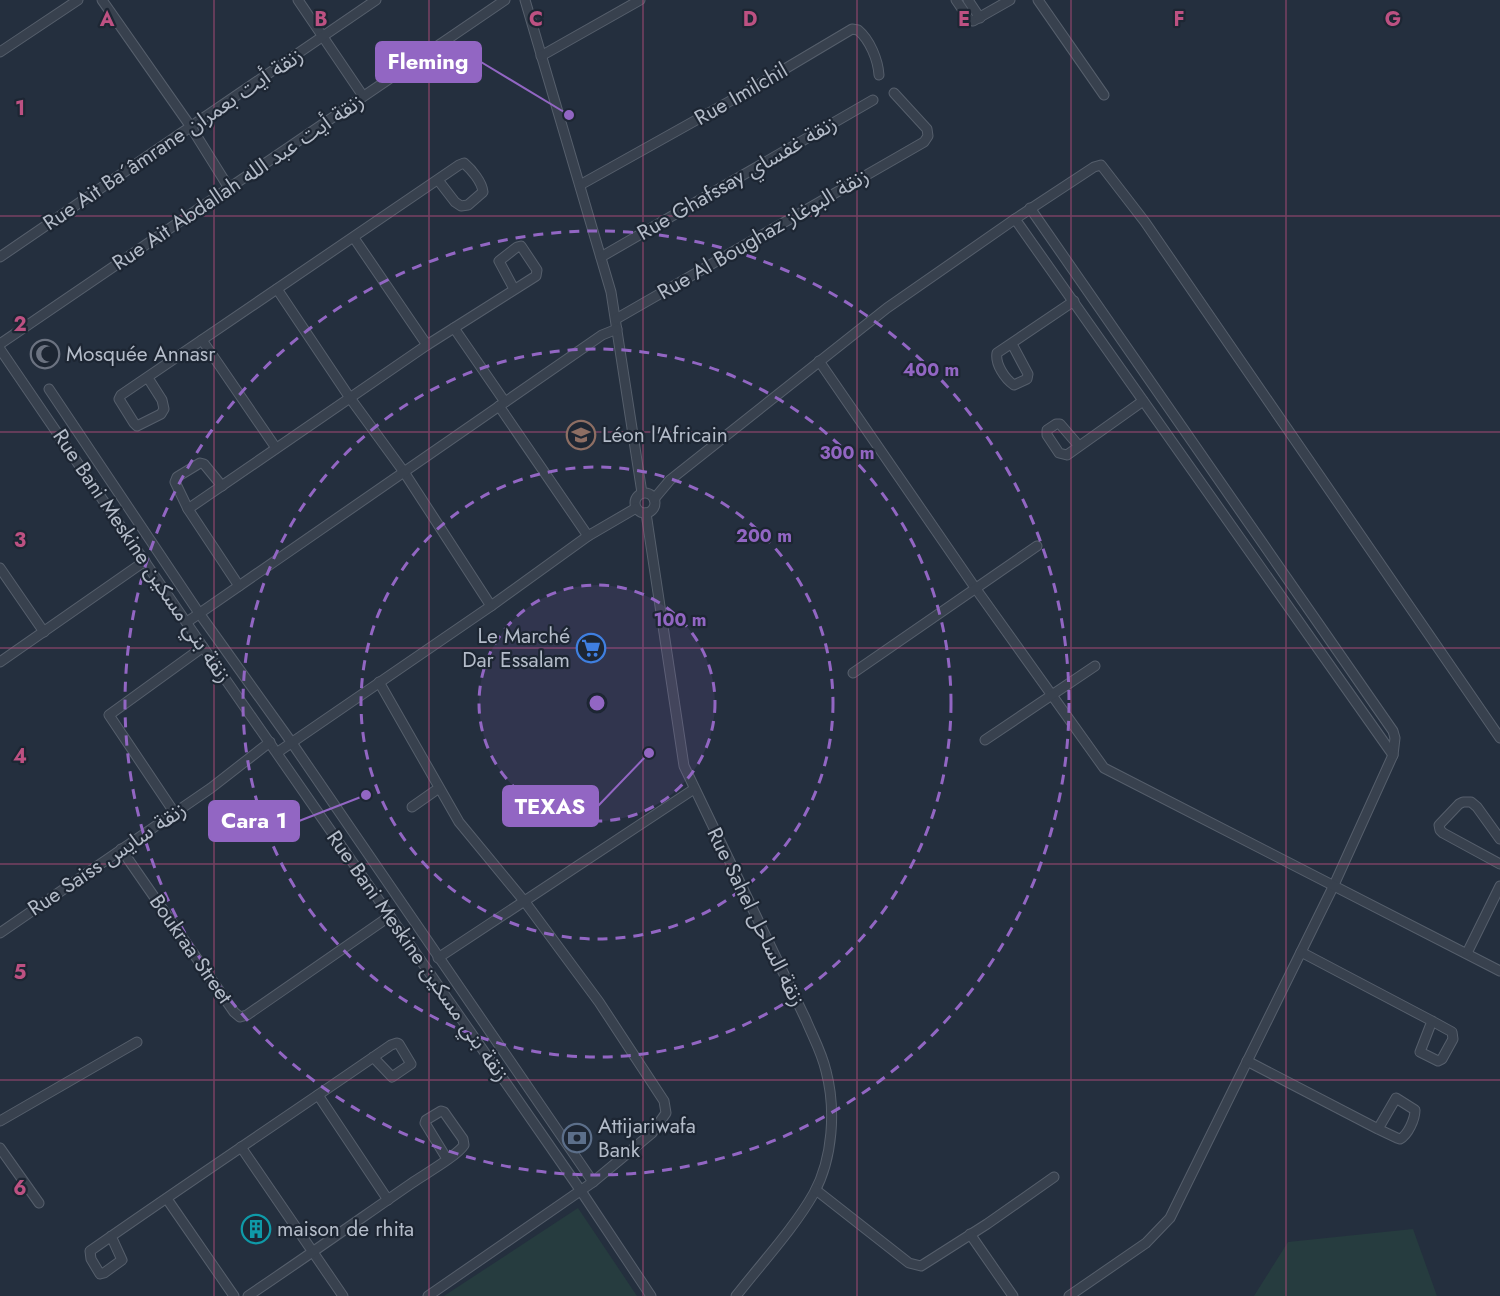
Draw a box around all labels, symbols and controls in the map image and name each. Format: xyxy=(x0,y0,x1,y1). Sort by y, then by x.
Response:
text: A xyxy=(99,5,115,34)
text: B xyxy=(314,5,328,34)
text: C xyxy=(529,5,543,34)
text: D xyxy=(743,5,757,34)
text: E xyxy=(958,5,970,34)
text: F xyxy=(1173,5,1185,34)
text: G xyxy=(1385,5,1401,34)
street label: Rue Ait Ba´âmrane زنقة أيت بعمران xyxy=(37,40,309,238)
callout: Fleming xyxy=(376,42,481,82)
text: Fleming xyxy=(388,45,468,77)
street label: Rue Imilchil xyxy=(689,55,793,133)
street label: Rue Ait Abdallah زنقة أيت عبد الله xyxy=(106,86,370,278)
text: 1 xyxy=(15,94,25,123)
street label: Rue Ghafssay زنقة غفساي xyxy=(632,108,843,248)
street label: Rue Al Boughaz زنقة البوغاز xyxy=(652,161,874,307)
text: 2 xyxy=(13,310,27,339)
mosque icon: Mosquée Annasr xyxy=(29,338,61,370)
place label: Mosquée Annasr xyxy=(66,339,216,369)
text: 400 m xyxy=(903,357,959,383)
school or university icon: Léon l'Africain xyxy=(565,419,597,451)
place label: Léon l'Africain xyxy=(602,420,728,450)
street label: Rue Bani Meskine زنقة بني مسكين xyxy=(45,423,238,689)
text: 300 m xyxy=(819,440,875,466)
text: 200 m xyxy=(736,523,792,549)
text: 3 xyxy=(14,526,26,555)
text: 100 m xyxy=(653,607,707,633)
place label: Le Marché Dar Essalam xyxy=(462,621,570,675)
supermarket icon: Le Marché Dar Essalam xyxy=(575,632,607,664)
centre of rings xyxy=(587,693,607,713)
text: 4 xyxy=(13,742,27,771)
callout: TEXAS xyxy=(503,786,598,826)
text: TEXAS xyxy=(515,790,585,822)
street label: Rue Saiss زنقة سايس xyxy=(22,795,192,923)
callout: Cara 1 xyxy=(209,801,299,841)
text: Cara 1 xyxy=(221,804,287,836)
street label: Rue Sahel زنقة الساحل xyxy=(700,822,812,1012)
street label: Rue Bani Meskine زنقة بني مسكين xyxy=(319,824,516,1088)
street label: Boukraa Street xyxy=(142,888,240,1010)
text: 5 xyxy=(14,958,27,987)
place label: Attijariwafa Bank xyxy=(598,1111,696,1165)
bank icon: Attijariwafa Bank xyxy=(561,1122,593,1154)
text: 6 xyxy=(13,1174,27,1203)
building icon: maison de rhita xyxy=(240,1213,272,1245)
place label: maison de rhita xyxy=(277,1214,414,1244)

